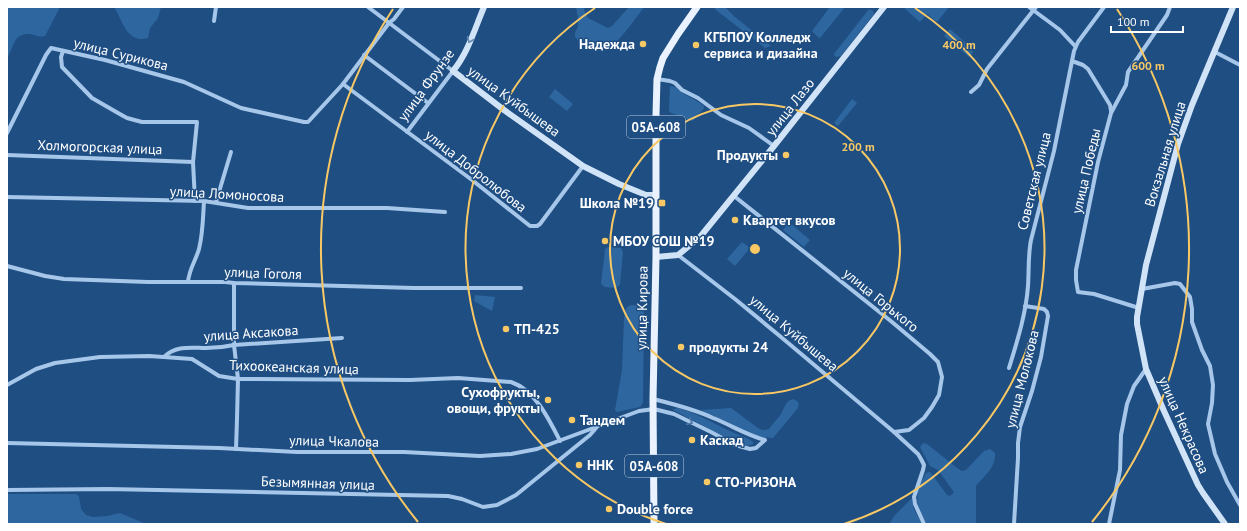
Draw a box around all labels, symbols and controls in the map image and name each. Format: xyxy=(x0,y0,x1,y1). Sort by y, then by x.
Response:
scale bar xyxy=(1111,8,1183,34)
text: 100 m xyxy=(1117,14,1150,29)
place label: КГБПОУ Колледж сервиса и дизайна xyxy=(704,28,818,62)
street label: улица Сурикова xyxy=(72,34,170,74)
place label: Надежда xyxy=(579,35,635,53)
one-way arrow xyxy=(467,36,475,43)
text: 400 m xyxy=(942,37,976,52)
marker: Надежда xyxy=(638,39,648,49)
marker: КГБПОУ Колледж сервиса и дизайна xyxy=(691,40,701,50)
street label: улица Фрунзе xyxy=(394,45,458,125)
text: 600 m xyxy=(1131,58,1165,73)
street label: улица Куйбышева xyxy=(464,61,564,141)
street label: улица Лазо xyxy=(762,74,818,140)
street label: Вокзальная улица xyxy=(1140,99,1190,209)
road number: 05А-608 xyxy=(627,116,685,138)
street label: улица Добролюбова xyxy=(422,126,530,216)
street label: улица Победы xyxy=(1067,126,1105,216)
street label: Советская улица xyxy=(1013,130,1055,232)
street label: Холмогорская улица xyxy=(37,136,163,158)
text: 200 m xyxy=(841,139,875,154)
place label: Продукты xyxy=(717,146,778,164)
marker: Продукты xyxy=(781,150,791,160)
street label: улица Ломоносова xyxy=(169,182,285,206)
place label: Школа №19 xyxy=(580,194,654,212)
marker: Школа №19 xyxy=(657,198,667,208)
place label: Квартет вкусов xyxy=(743,211,836,229)
marker: Квартет вкусов xyxy=(730,215,740,225)
place label: МБОУ СОШ №19 xyxy=(613,232,715,250)
marker: МБОУ СОШ №19 xyxy=(600,236,610,246)
centre of rings xyxy=(748,242,762,256)
street label: улица Гоголя xyxy=(224,263,302,283)
street label: улица Горького xyxy=(840,264,922,336)
street label: улица Кирова xyxy=(632,266,652,350)
street label: улица Куйбышева xyxy=(746,291,842,375)
place label: ТП-425 xyxy=(514,320,560,338)
street label: улица Аксакова xyxy=(203,321,299,345)
marker: ТП-425 xyxy=(501,324,511,334)
street label: улица Молокова xyxy=(1001,328,1043,430)
place label: продукты 24 xyxy=(689,338,768,356)
marker: продукты 24 xyxy=(676,342,686,352)
street label: Тихоокеанская улица xyxy=(229,356,359,378)
street label: улица Некрасова xyxy=(1155,374,1213,476)
place label: Сухофрукты, овощи, фрукты xyxy=(447,383,540,417)
marker: Сухофрукты, овощи, фрукты xyxy=(543,395,553,405)
place label: Тандем xyxy=(580,411,625,429)
marker: Тандем xyxy=(567,415,577,425)
one-way arrow xyxy=(686,417,694,425)
street label: улица Чкалова xyxy=(289,431,379,451)
place label: Каскад xyxy=(700,431,743,449)
marker: Каскад xyxy=(687,435,697,445)
road number: 05А-608 xyxy=(625,455,683,477)
place label: ННК xyxy=(587,456,614,474)
marker: ННК xyxy=(574,460,584,470)
street label: Безымянная улица xyxy=(261,472,375,494)
place label: СТО-РИЗОНА xyxy=(715,473,797,491)
marker: СТО-РИЗОНА xyxy=(702,477,712,487)
place label: Double force xyxy=(617,500,693,518)
marker: Double force xyxy=(604,504,614,514)

